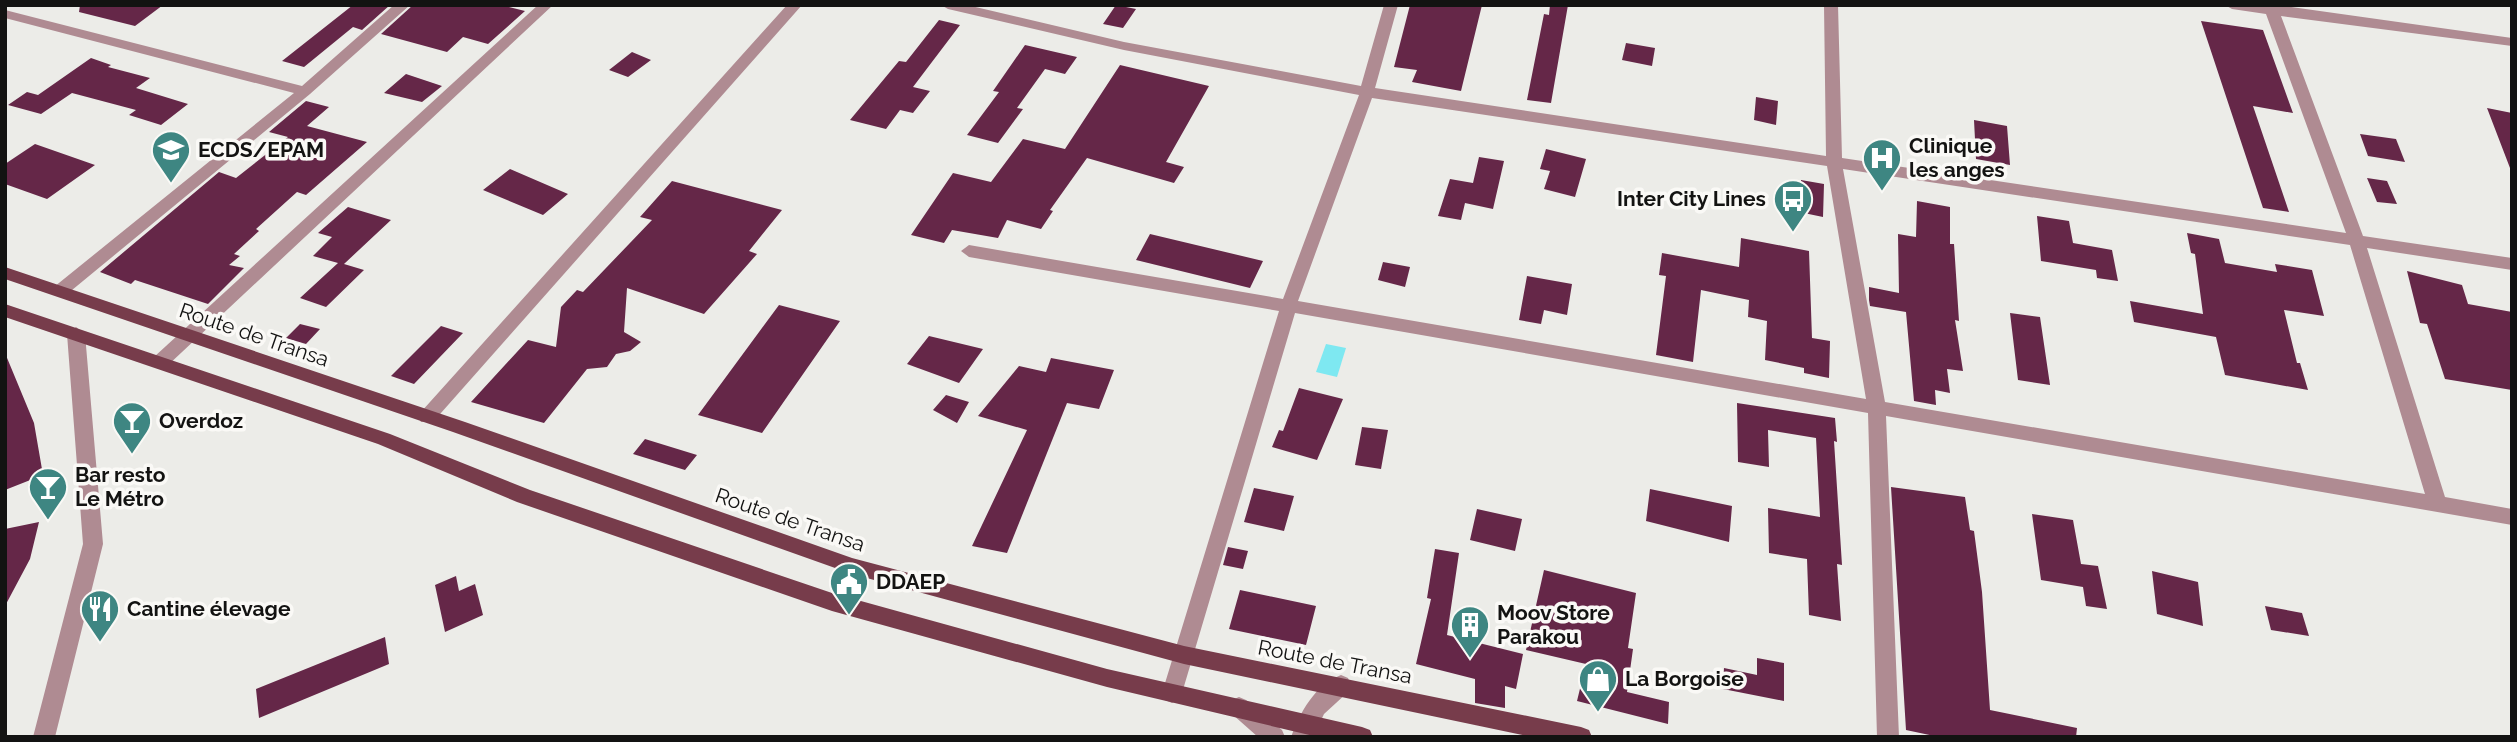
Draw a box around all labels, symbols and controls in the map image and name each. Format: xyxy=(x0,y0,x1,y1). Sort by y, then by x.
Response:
school or university icon: ECDS/EPAM xyxy=(150,129,192,184)
place label: Clinique les anges xyxy=(1909,133,2005,182)
place label: ECDS/EPAM xyxy=(198,137,324,162)
hospital icon: Clinique les anges xyxy=(1861,137,1903,192)
bus stop icon: Inter City Lines xyxy=(1772,178,1814,233)
place label: Inter City Lines xyxy=(1617,186,1766,211)
street label: Route de Transa xyxy=(176,297,332,372)
bar icon: Overdoz xyxy=(111,400,153,455)
place label: Overdoz xyxy=(159,408,243,433)
place label: Bar resto Le Métro xyxy=(75,462,166,511)
bar icon: Bar resto Le Métro xyxy=(27,466,69,521)
street label: Route de Transa xyxy=(712,482,868,557)
public building icon: DDAEP xyxy=(828,561,870,616)
place label: DDAEP xyxy=(876,569,945,594)
restaurant icon: Cantine élevage xyxy=(79,588,121,643)
place label: Cantine élevage xyxy=(127,596,291,621)
place label: Moov Store Parakou xyxy=(1497,600,1610,649)
building icon: Moov Store Parakou xyxy=(1449,604,1491,659)
street label: Route de Transa xyxy=(1256,634,1414,689)
shop icon: La Borgoise xyxy=(1577,658,1619,713)
place label: La Borgoise xyxy=(1625,666,1744,691)

